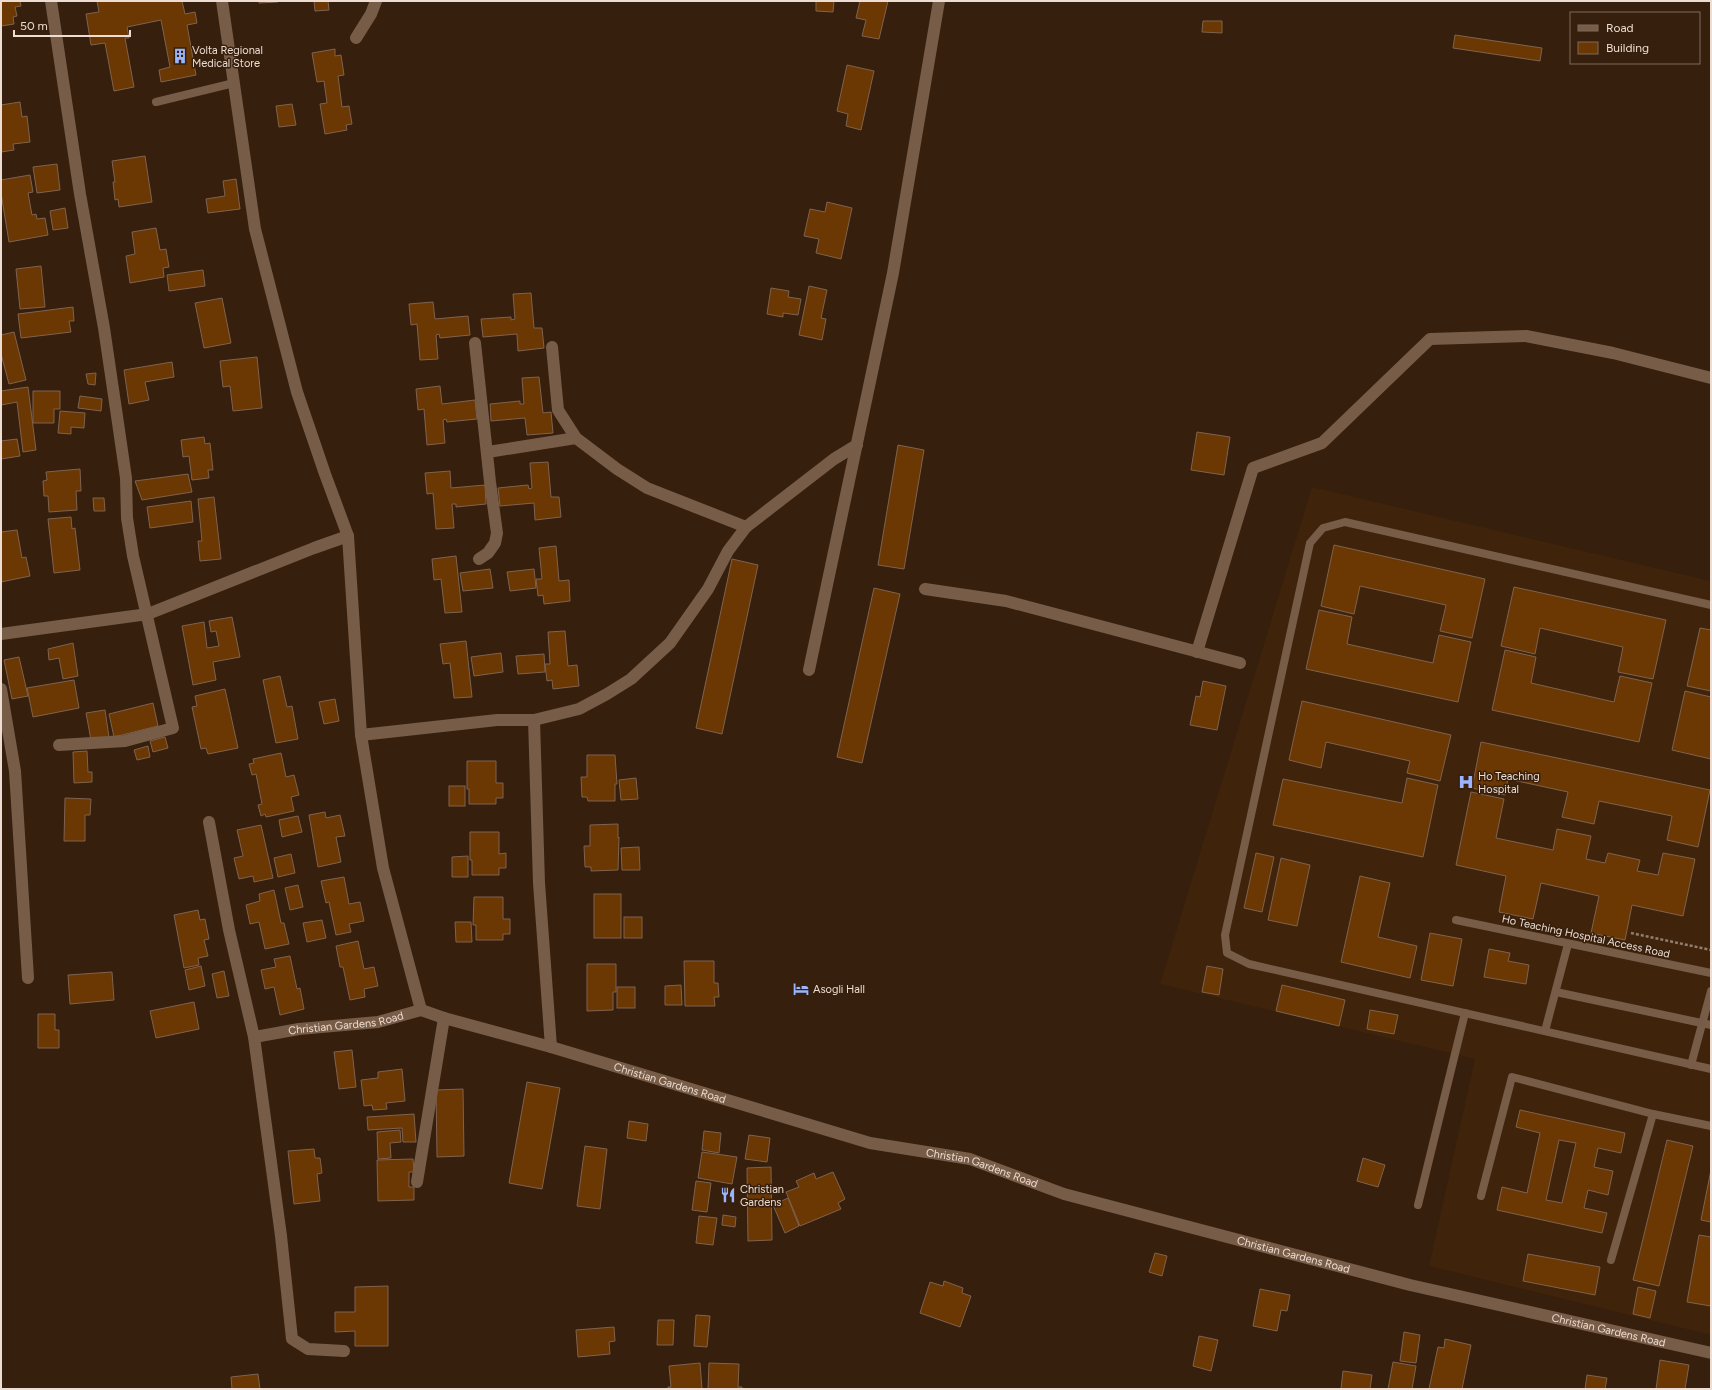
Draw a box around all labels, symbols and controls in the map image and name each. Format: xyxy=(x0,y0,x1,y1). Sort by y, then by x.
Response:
scale bar xyxy=(14,12,130,38)
legend xyxy=(1570,12,1700,64)
text: 50 m xyxy=(20,19,48,33)
text: Road xyxy=(1606,21,1634,35)
text: Building xyxy=(1606,41,1649,55)
place label: Volta Regional Medical Store xyxy=(192,44,263,70)
building icon: Volta Regional Medical Store xyxy=(171,47,189,65)
place label: Ho Teaching Hospital xyxy=(1478,770,1540,796)
hospital icon: Ho Teaching Hospital xyxy=(1457,773,1475,791)
street label: Ho Teaching Hospital Access Road xyxy=(1501,912,1671,961)
hotel icon: Asogli Hall xyxy=(792,980,810,998)
place label: Asogli Hall xyxy=(813,983,865,996)
street label: Christian Gardens Road xyxy=(287,1009,405,1038)
street label: Christian Gardens Road xyxy=(612,1060,727,1106)
street label: Christian Gardens Road xyxy=(925,1146,1039,1191)
place label: Christian Gardens xyxy=(740,1183,784,1209)
restaurant icon: Christian Gardens xyxy=(719,1186,737,1204)
street label: Christian Gardens Road xyxy=(1236,1234,1351,1276)
street label: Christian Gardens Road xyxy=(1550,1311,1667,1350)

